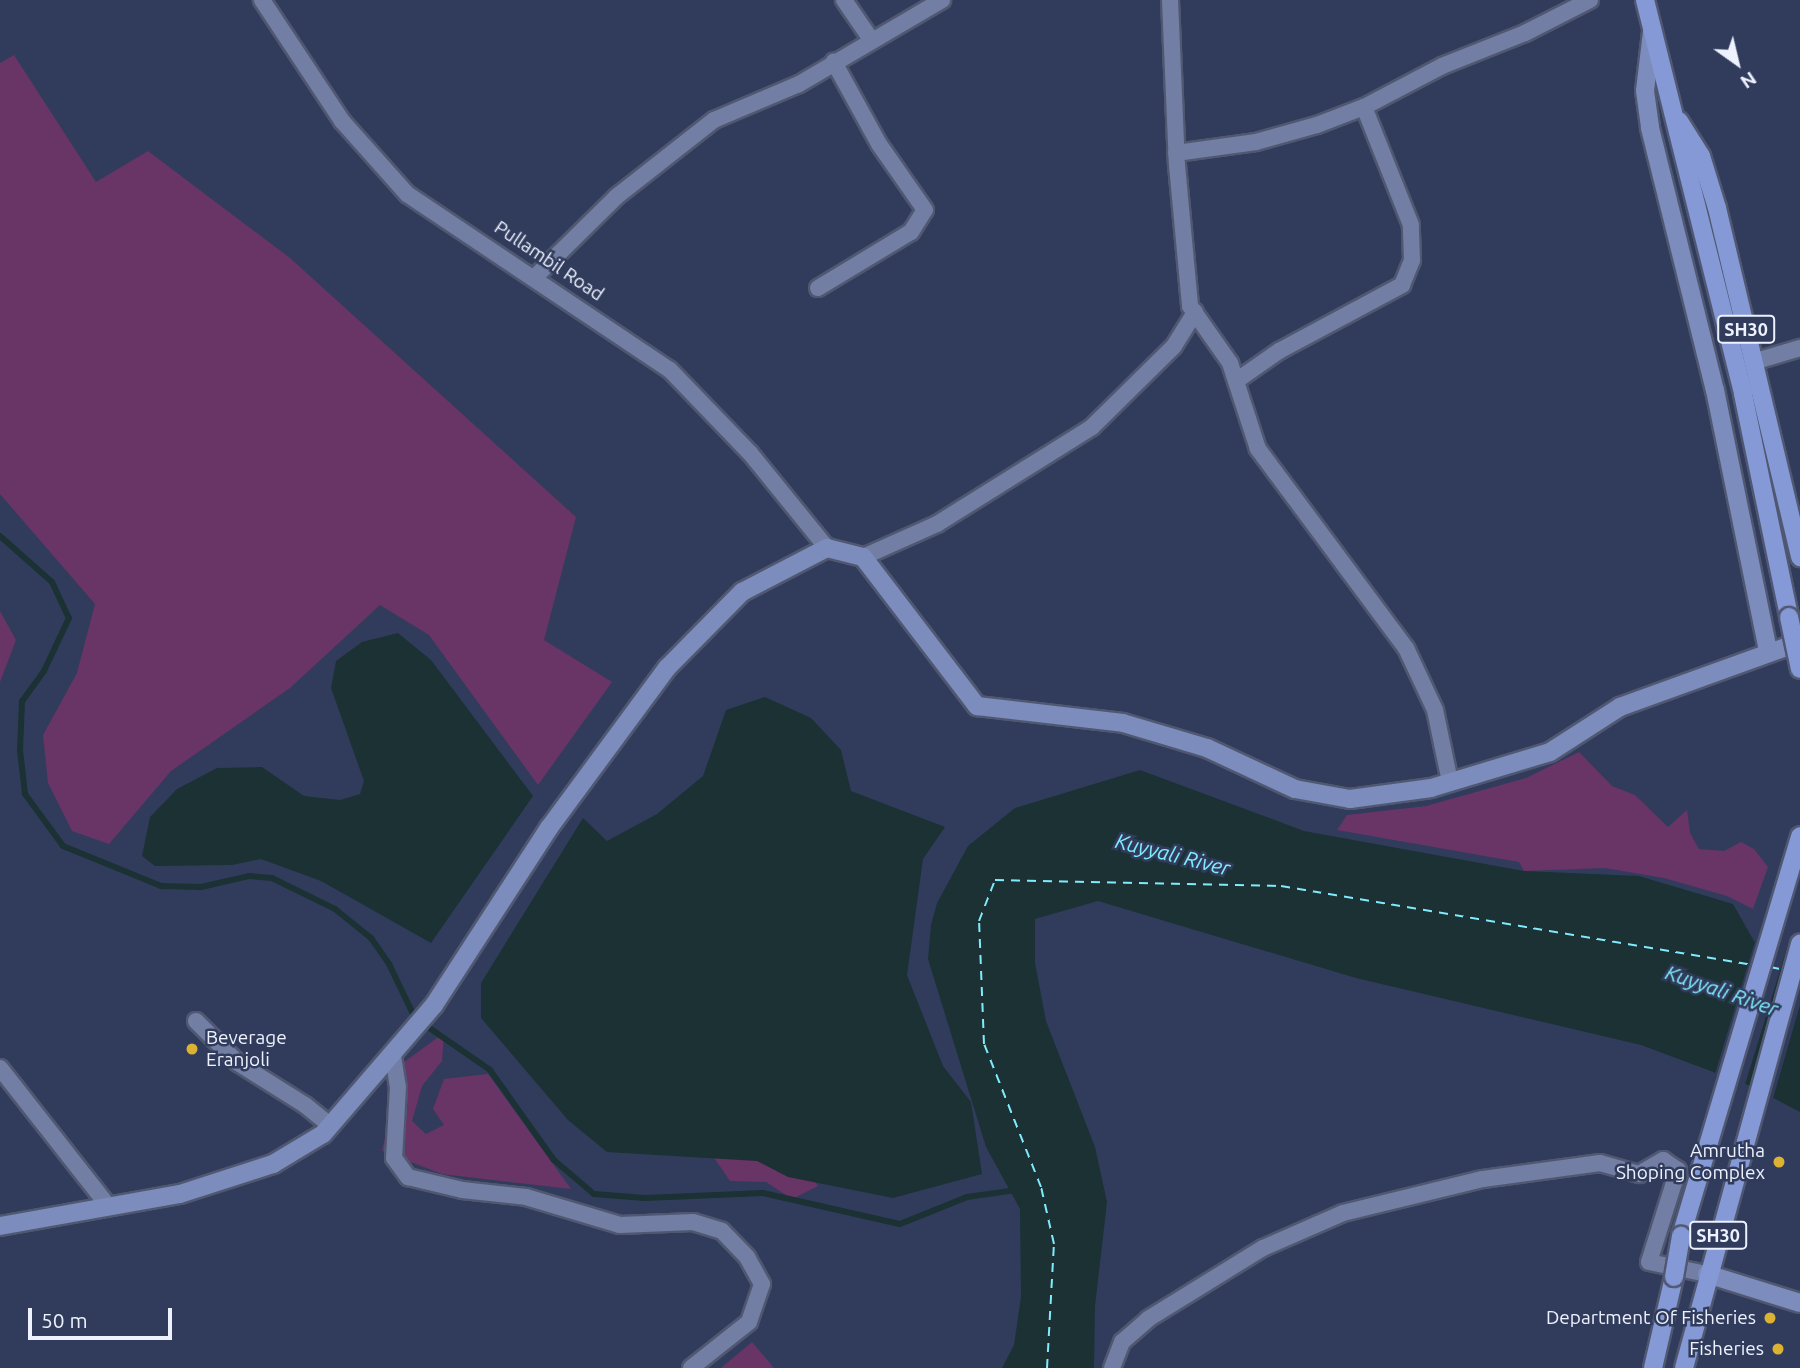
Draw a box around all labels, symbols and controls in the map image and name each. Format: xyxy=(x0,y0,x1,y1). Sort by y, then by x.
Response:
north arrow xyxy=(1702,28,1772,98)
text: N xyxy=(1737,67,1761,93)
street label: Pullambil Road xyxy=(490,216,608,306)
road number: SH30 xyxy=(1716,314,1776,344)
water label: Kuyyali River xyxy=(1113,828,1233,880)
water label: Kuyyali River xyxy=(1662,959,1782,1021)
place label: Beverage Eranjoli xyxy=(206,1027,287,1071)
marker: Beverage Eranjoli xyxy=(184,1041,200,1057)
place label: Amrutha Shoping Complex xyxy=(1616,1140,1765,1184)
marker: Amrutha Shoping Complex xyxy=(1771,1154,1787,1170)
road number: SH30 xyxy=(1688,1220,1748,1250)
scale bar xyxy=(32,1294,175,1338)
place label: Department Of Fisheries xyxy=(1546,1307,1756,1329)
text: 50 m xyxy=(41,1308,88,1332)
marker: Department Of Fisheries xyxy=(1762,1310,1778,1326)
place label: Fisheries xyxy=(1689,1338,1764,1360)
marker: Fisheries xyxy=(1770,1341,1786,1357)

